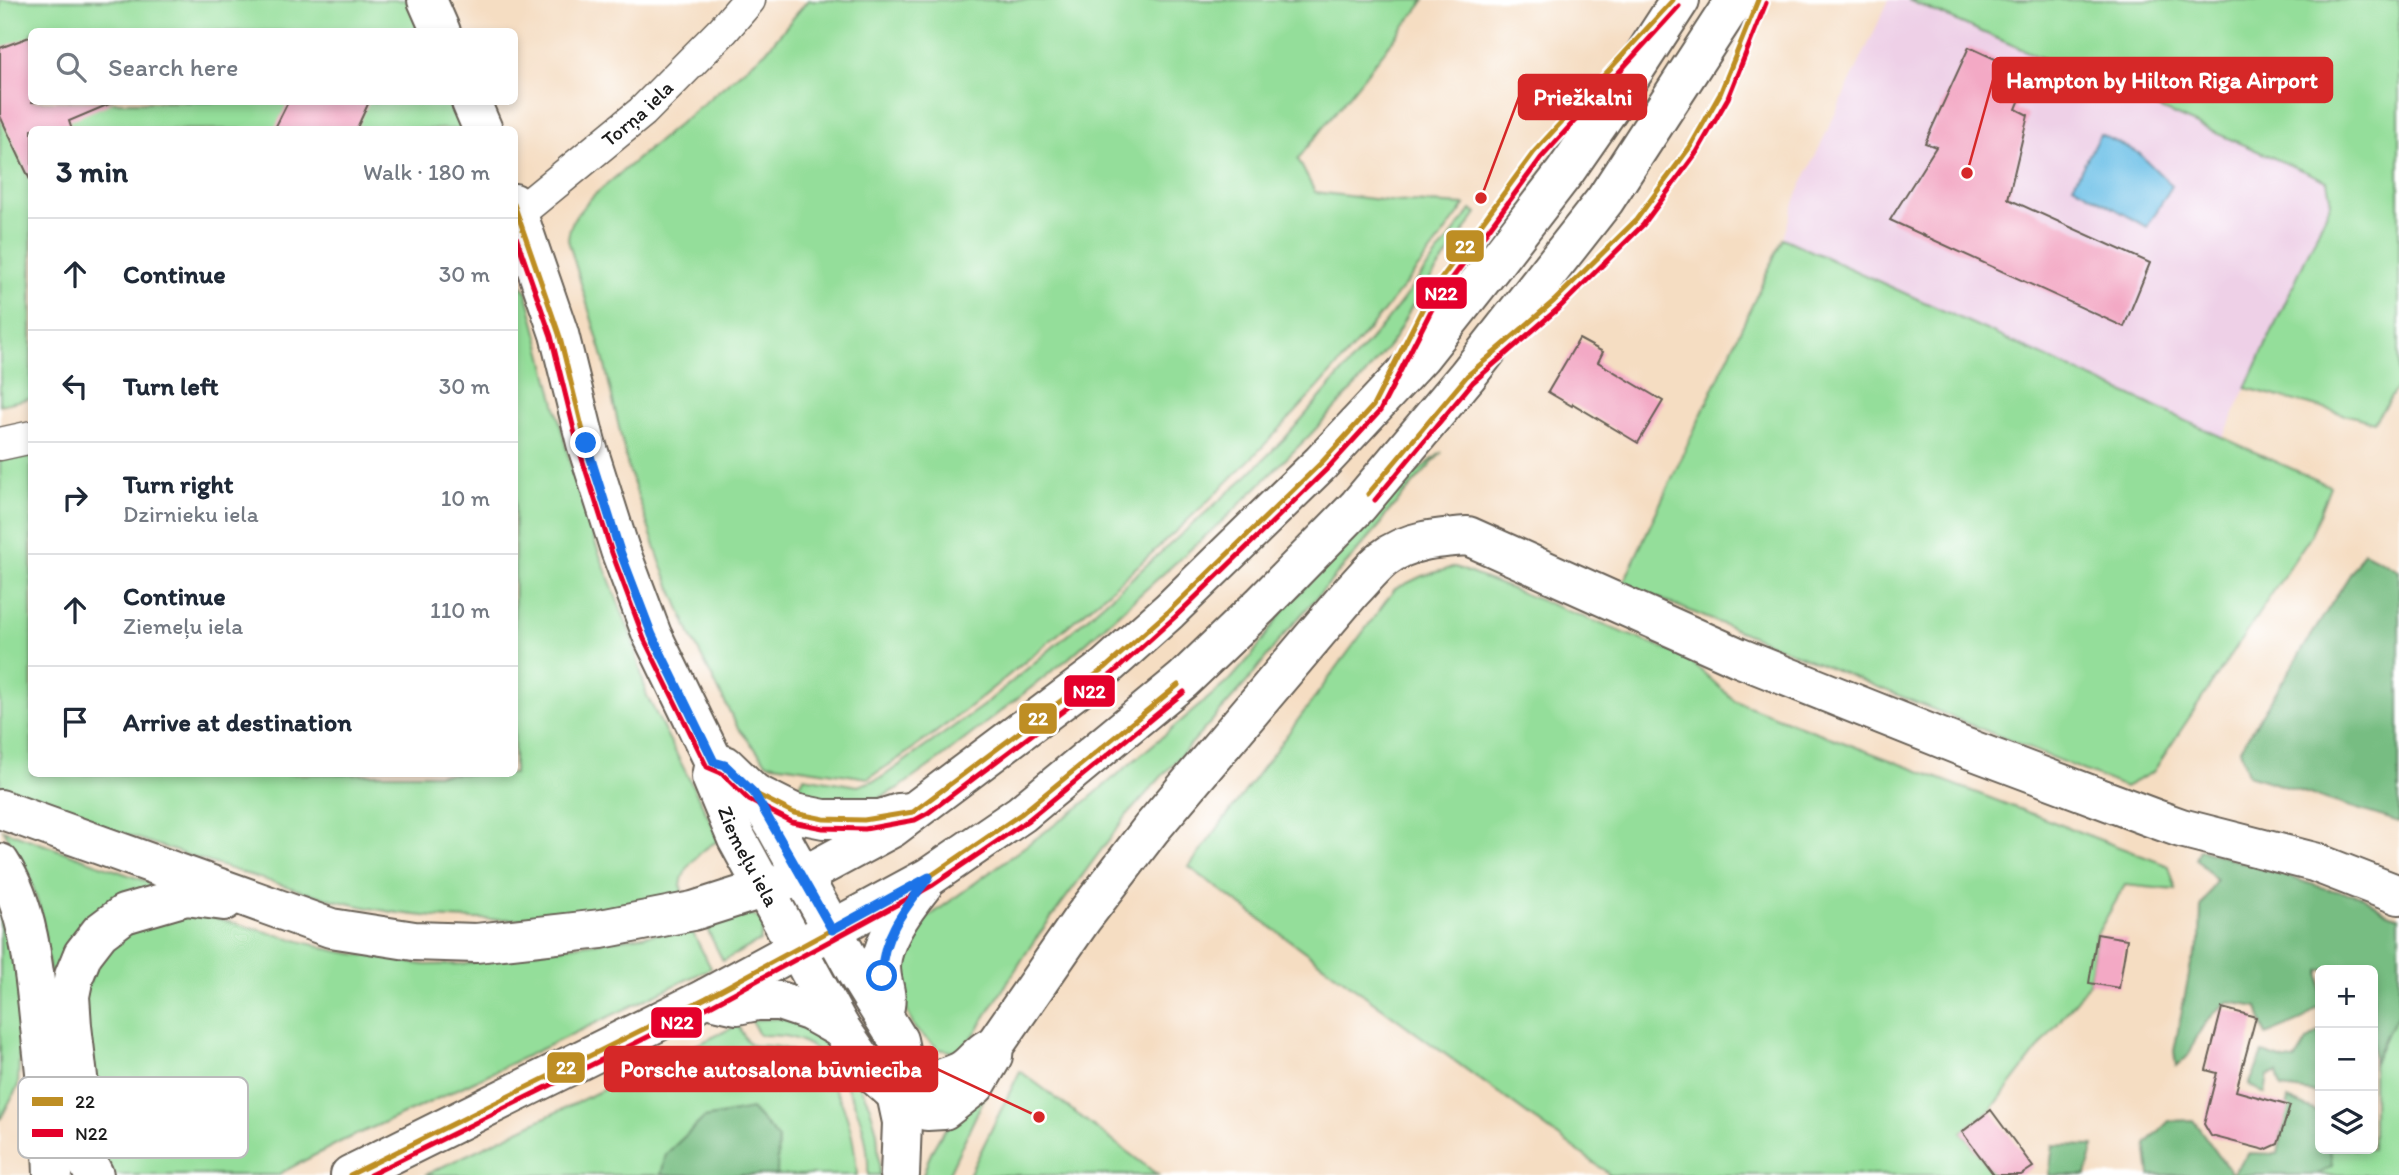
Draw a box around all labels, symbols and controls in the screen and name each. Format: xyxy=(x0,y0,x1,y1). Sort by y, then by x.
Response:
search box xyxy=(28,28,518,105)
icon: search xyxy=(52,48,90,86)
text: Search here xyxy=(108,51,238,83)
callout: Hampton by Hilton Riga Airport xyxy=(1993,58,2332,102)
text: Hampton by Hilton Riga Airport xyxy=(2006,66,2318,94)
street label: Torņa iela xyxy=(596,75,678,152)
callout: Priežkalni xyxy=(1519,75,1646,119)
text: Priežkalni xyxy=(1534,83,1632,111)
text: 3 min xyxy=(56,153,128,190)
text: Walk · 180 m xyxy=(363,158,490,186)
line badge: 22 xyxy=(1445,229,1485,263)
text: 22 xyxy=(1455,235,1475,258)
icon: ahead xyxy=(56,255,94,293)
text: Continue xyxy=(123,258,226,290)
text: 30 m xyxy=(439,260,490,288)
line badge: N22 xyxy=(1415,276,1468,310)
text: N22 xyxy=(1425,282,1457,305)
icon: left xyxy=(56,367,94,405)
text: Turn left xyxy=(123,370,219,402)
text: 30 m xyxy=(439,372,490,400)
route end xyxy=(570,427,601,458)
text: Turn right xyxy=(123,468,234,500)
icon: right xyxy=(56,479,94,517)
text: 10 m xyxy=(441,484,490,512)
text: Dzirnieku iela xyxy=(123,500,259,528)
text: Continue xyxy=(123,580,226,612)
icon: ahead xyxy=(56,591,94,629)
text: 110 m xyxy=(430,596,490,624)
text: Ziemeļu iela xyxy=(123,612,243,640)
line badge: N22 xyxy=(1063,674,1116,708)
text: N22 xyxy=(1073,680,1105,703)
line badge: 22 xyxy=(1018,702,1058,735)
icon: arrive xyxy=(56,703,94,741)
text: Arrive at destination xyxy=(123,706,352,738)
text: 22 xyxy=(1028,707,1048,730)
street label: Ziemeļu iela xyxy=(713,802,785,911)
route start xyxy=(866,960,897,991)
map controls xyxy=(2315,965,2378,1154)
button: + xyxy=(2315,965,2378,1028)
line badge: N22 xyxy=(650,1006,703,1039)
text: N22 xyxy=(661,1011,693,1034)
button: − xyxy=(2315,1028,2378,1091)
callout: Porsche autosalona būvniecība xyxy=(605,1047,937,1091)
line badge: 22 xyxy=(546,1051,586,1084)
text: Porsche autosalona būvniecība xyxy=(620,1055,922,1083)
text: 22 xyxy=(556,1056,576,1079)
legend xyxy=(18,1077,248,1158)
text: 22 xyxy=(75,1090,95,1113)
button: layers xyxy=(2315,1091,2378,1154)
text: N22 xyxy=(75,1122,108,1145)

